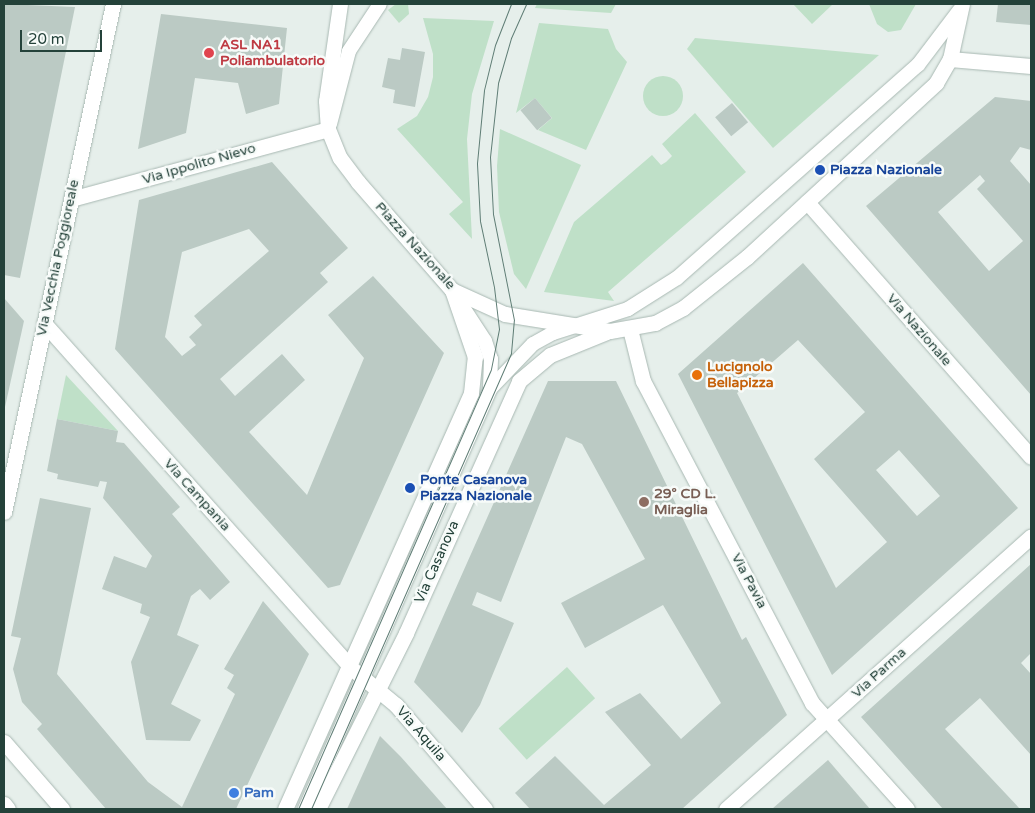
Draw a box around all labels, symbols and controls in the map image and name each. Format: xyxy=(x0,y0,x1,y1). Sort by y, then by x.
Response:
scale bar xyxy=(22,20,105,52)
text: 20 m xyxy=(28,30,65,48)
place label: ASL NA1 Poliambulatorio xyxy=(220,37,325,70)
marker: ASL NA1 Poliambulatorio xyxy=(202,46,216,60)
street label: Via Ippolito Nievo xyxy=(140,140,258,188)
place label: Piazza Nazionale xyxy=(830,162,942,178)
marker: Piazza Nazionale xyxy=(814,164,826,176)
street label: Via Vecchia Poggioreale xyxy=(33,178,83,338)
street label: Piazza Nazionale xyxy=(371,199,459,293)
street label: Via Nazionale xyxy=(883,290,955,370)
place label: Lucignolo Bellapizza xyxy=(707,359,774,392)
marker: Lucignolo Bellapizza xyxy=(691,369,703,381)
street label: Via Campania xyxy=(160,455,234,535)
place label: Ponte Casanova Piazza Nazionale xyxy=(420,472,532,504)
marker: Ponte Casanova Piazza Nazionale xyxy=(404,482,416,494)
place label: 29° CD L. Miraglia xyxy=(654,486,716,518)
marker: 29° CD L. Miraglia xyxy=(638,496,650,508)
street label: Via Casanova xyxy=(411,518,463,606)
street label: Via Pavia xyxy=(727,551,771,611)
street label: Via Parma xyxy=(848,644,910,702)
street label: Via Aquila xyxy=(393,703,449,765)
place label: Pam xyxy=(244,785,274,801)
marker: Pam xyxy=(228,787,240,799)

